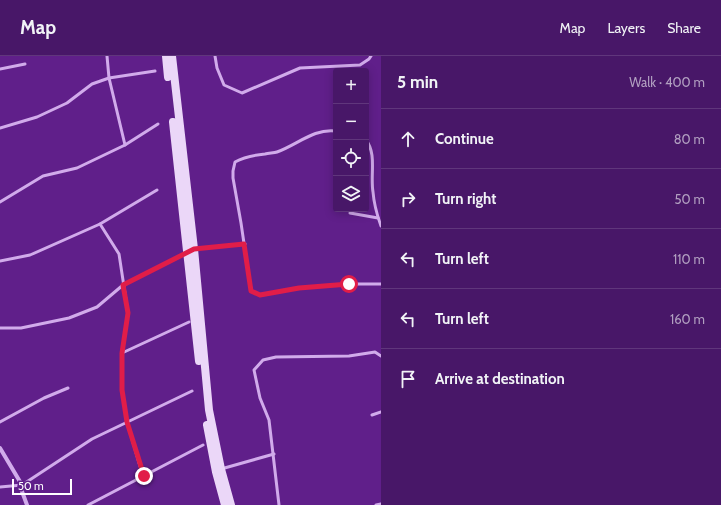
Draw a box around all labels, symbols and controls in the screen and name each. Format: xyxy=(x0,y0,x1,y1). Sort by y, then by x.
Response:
text: Map xyxy=(20,16,56,39)
text: Map xyxy=(560,19,585,37)
text: Layers xyxy=(607,19,645,37)
text: Share xyxy=(667,19,701,37)
map controls xyxy=(333,68,369,212)
button: + xyxy=(333,68,369,104)
text: 5 min xyxy=(397,72,438,92)
text: Walk · 400 m xyxy=(629,74,705,90)
button: − xyxy=(333,104,369,140)
icon: ahead xyxy=(397,128,419,150)
text: Continue xyxy=(435,130,494,148)
text: 80 m xyxy=(674,131,705,147)
button: locate xyxy=(333,140,369,176)
button: layers xyxy=(333,176,369,212)
icon: right xyxy=(397,188,419,210)
text: Turn right xyxy=(435,190,496,208)
text: 50 m xyxy=(675,191,705,207)
icon: left xyxy=(397,248,419,270)
text: Turn left xyxy=(435,250,489,268)
text: 110 m xyxy=(673,251,705,267)
route start xyxy=(340,275,358,293)
icon: left xyxy=(397,308,419,330)
text: Turn left xyxy=(435,310,489,328)
text: 160 m xyxy=(670,311,705,327)
icon: arrive xyxy=(397,368,419,390)
text: Arrive at destination xyxy=(435,370,565,388)
route end xyxy=(135,467,153,485)
scale bar xyxy=(12,477,72,496)
text: 50 m xyxy=(18,479,44,493)

